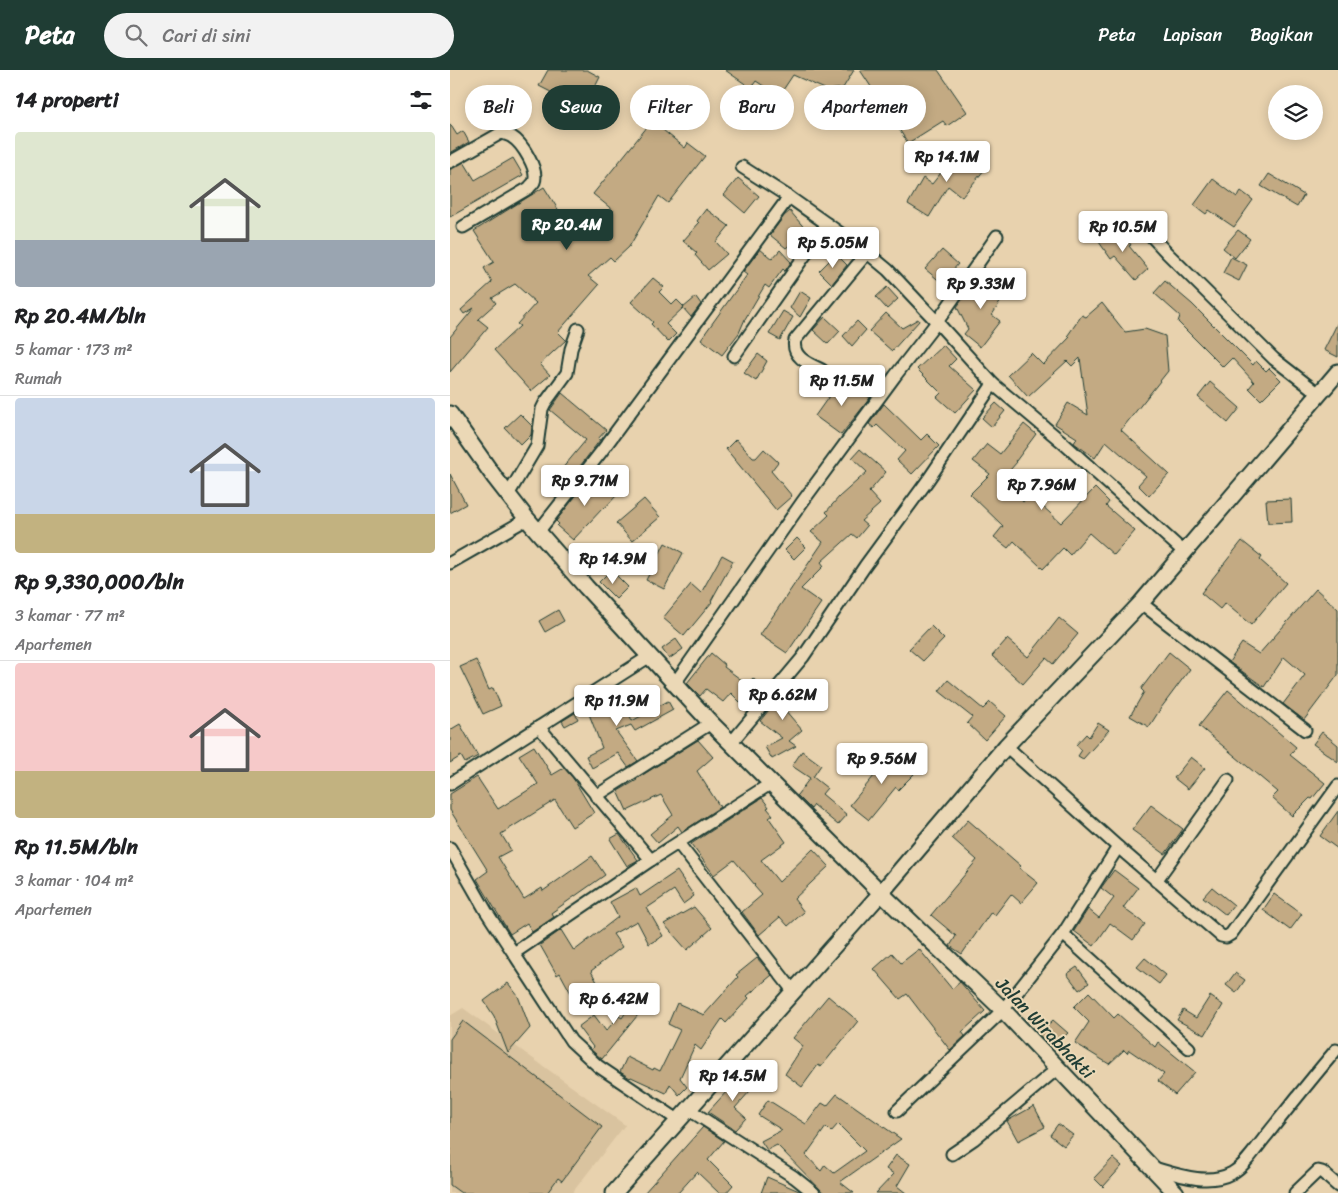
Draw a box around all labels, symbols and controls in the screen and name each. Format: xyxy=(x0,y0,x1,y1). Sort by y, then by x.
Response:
search box xyxy=(104,13,454,58)
text: Peta xyxy=(25,14,74,56)
text: Cari di sini xyxy=(162,19,251,52)
text: Peta xyxy=(1098,19,1135,51)
text: Lapisan xyxy=(1163,19,1222,51)
text: Bagikan xyxy=(1250,19,1313,51)
icon: search xyxy=(122,21,150,49)
text: 14 properti xyxy=(15,81,118,119)
chip: Beli xyxy=(465,85,532,130)
chip: Sewa xyxy=(542,85,620,130)
chip: Filter xyxy=(630,85,710,130)
chip: Baru xyxy=(720,85,794,130)
chip: Apartemen xyxy=(804,85,926,130)
map controls xyxy=(1268,85,1323,140)
button: layers xyxy=(1268,85,1323,140)
icon: filters xyxy=(407,86,435,114)
pin: Rp 14.1M xyxy=(895,140,999,183)
text: Rp 14.1M xyxy=(915,142,979,171)
icon: home xyxy=(180,165,270,255)
pin: Rp 20.4M xyxy=(515,208,619,251)
text: Rp 20.4M xyxy=(532,210,602,239)
pin: Rp 10.5M xyxy=(1071,210,1175,253)
text: Rp 10.5M xyxy=(1090,212,1156,241)
pin: Rp 5.05M xyxy=(781,226,885,269)
text: Rp 5.05M xyxy=(798,228,868,257)
pin: Rp 9.33M xyxy=(929,268,1033,310)
text: Rp 9.33M xyxy=(947,269,1015,298)
text: Rp 20.4M/bln xyxy=(15,297,146,335)
text: 5 kamar · 173 m² xyxy=(15,335,132,364)
text: Rumah xyxy=(15,364,62,393)
pin: Rp 11.5M xyxy=(790,364,894,407)
text: Rp 11.5M xyxy=(810,366,874,395)
icon: home xyxy=(180,430,270,520)
pin: Rp 9.71M xyxy=(533,464,637,507)
text: Rp 9.71M xyxy=(552,466,618,495)
pin: Rp 7.96M xyxy=(990,468,1094,511)
text: Rp 7.96M xyxy=(1008,470,1076,499)
pin: Rp 14.9M xyxy=(561,542,665,585)
text: Rp 14.9M xyxy=(580,544,646,573)
text: Rp 9,330,000/bln xyxy=(15,563,184,601)
text: 3 kamar · 77 m² xyxy=(15,601,125,630)
text: Apartemen xyxy=(15,630,92,659)
pin: Rp 6.62M xyxy=(731,678,835,721)
text: Rp 6.62M xyxy=(749,680,817,709)
pin: Rp 11.9M xyxy=(565,684,669,727)
text: Rp 11.9M xyxy=(585,686,649,715)
icon: home xyxy=(180,695,270,785)
pin: Rp 9.56M xyxy=(830,742,934,785)
text: Rp 9.56M xyxy=(848,744,916,773)
text: Rp 11.5M/bln xyxy=(15,828,138,866)
text: 3 kamar · 104 m² xyxy=(15,866,134,895)
text: Apartemen xyxy=(15,895,92,924)
street label: Jalan Wirabhakti xyxy=(987,969,1103,1087)
pin: Rp 6.42M xyxy=(562,982,666,1025)
text: Rp 6.42M xyxy=(580,984,648,1013)
pin: Rp 14.5M xyxy=(681,1060,785,1102)
text: Rp 14.5M xyxy=(700,1061,766,1090)

